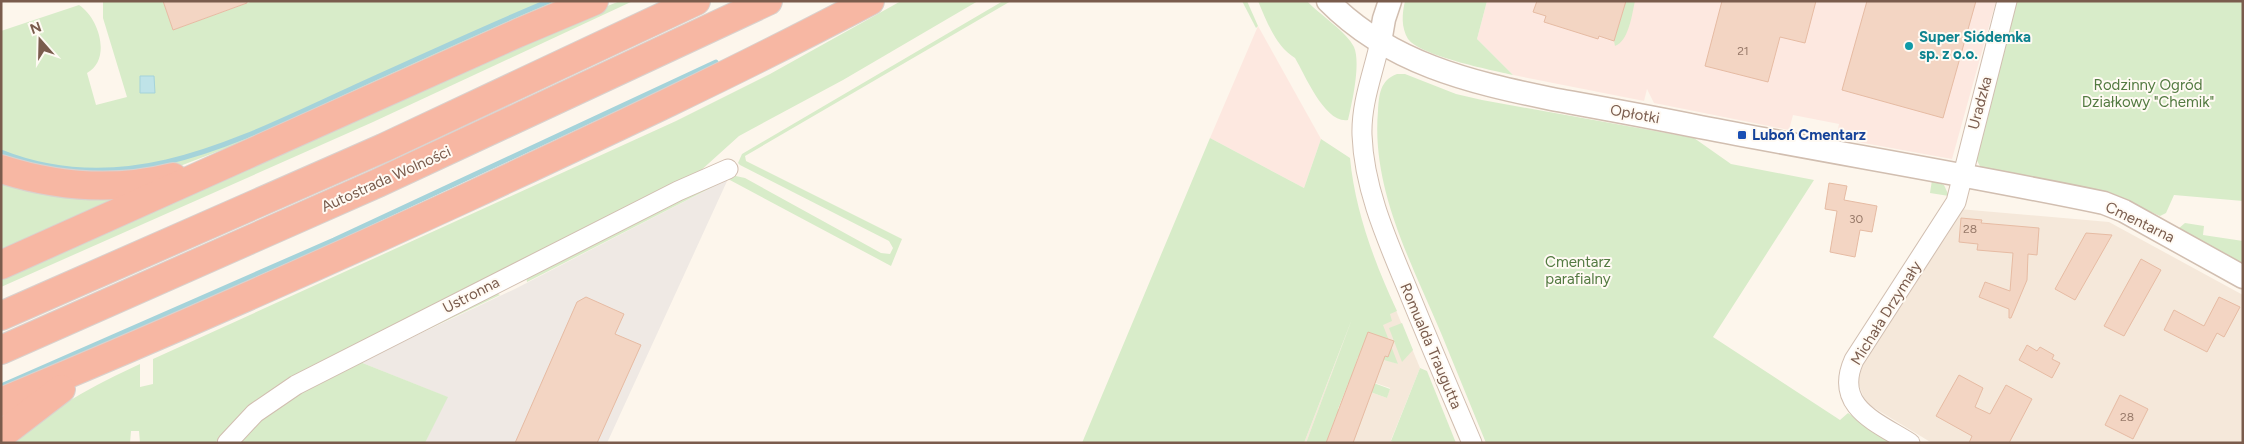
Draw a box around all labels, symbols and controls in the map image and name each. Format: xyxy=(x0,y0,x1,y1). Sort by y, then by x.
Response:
north arrow xyxy=(15,15,65,65)
text: N xyxy=(28,18,44,38)
place label: Super Siódemka sp. z o.o. xyxy=(1919,28,2031,63)
marker: Super Siódemka sp. z o.o. xyxy=(1903,40,1915,52)
house number: 21 xyxy=(1737,44,1749,58)
street label: Uradzka xyxy=(1964,74,1996,132)
park label: Rodzinny Ogród Działkowy "Chemik" xyxy=(2082,76,2214,111)
street label: Opłotki xyxy=(1609,101,1661,127)
place label: Luboń Cmentarz xyxy=(1752,126,1866,144)
marker: Luboń Cmentarz xyxy=(1736,129,1748,141)
street label: Autostrada Wolności xyxy=(318,142,454,216)
street label: Cmentarna xyxy=(2103,198,2177,246)
house number: 30 xyxy=(1849,212,1863,226)
house number: 28 xyxy=(1963,222,1977,236)
park label: Cmentarz parafialny xyxy=(1545,253,1611,288)
street label: Michała Drzymały xyxy=(1847,258,1925,368)
street label: Ustronna xyxy=(440,273,502,317)
street label: Romualda Traugutta xyxy=(1396,280,1466,412)
house number: 28 xyxy=(2120,410,2134,424)

